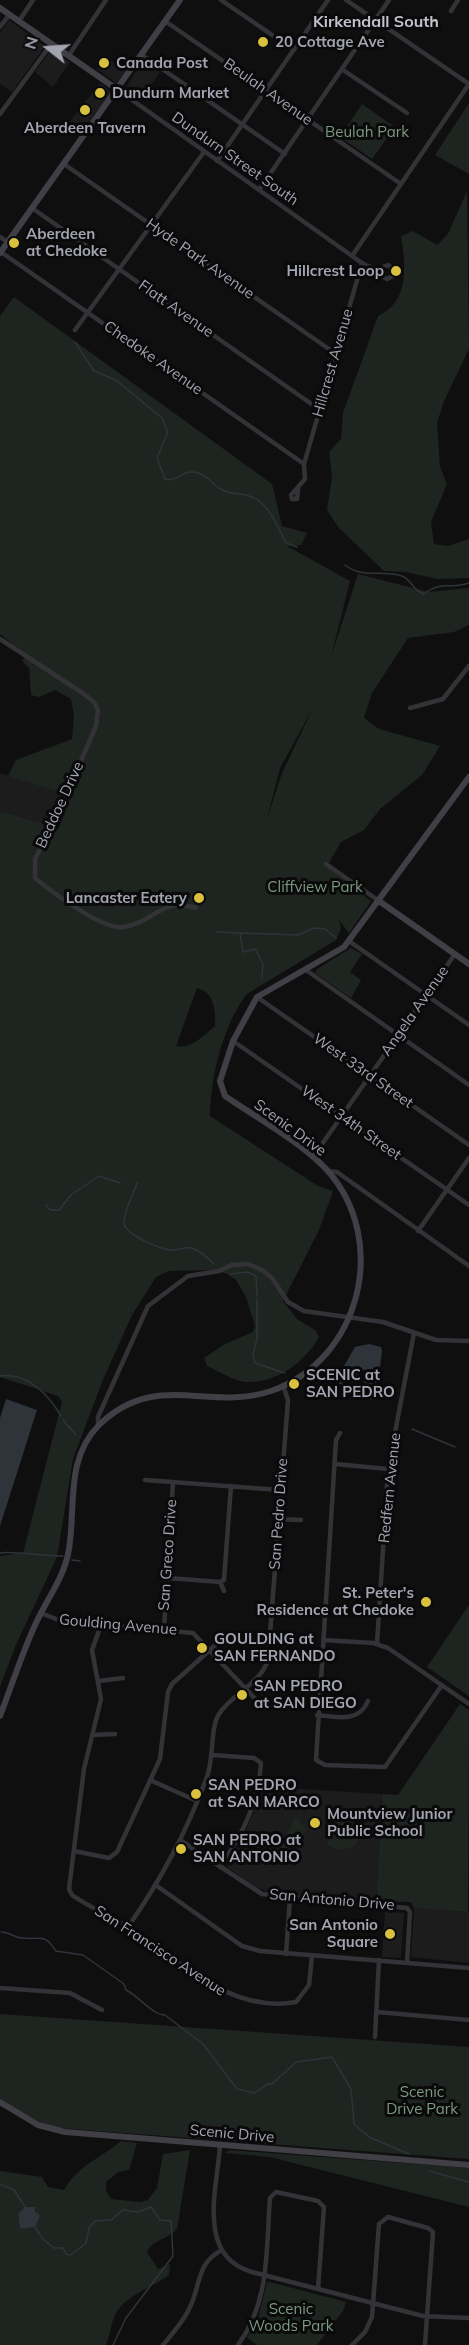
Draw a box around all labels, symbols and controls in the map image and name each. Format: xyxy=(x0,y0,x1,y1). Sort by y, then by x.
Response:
district label: Kirkendall South xyxy=(313,12,439,32)
north arrow xyxy=(18,18,78,78)
place label: 20 Cottage Ave xyxy=(275,33,385,51)
text: N xyxy=(19,34,42,51)
marker: 20 Cottage Ave xyxy=(256,35,270,49)
place label: Canada Post xyxy=(116,54,208,72)
street label: Beulah Avenue xyxy=(220,55,316,129)
marker: Canada Post xyxy=(97,56,111,70)
place label: Dundurn Market xyxy=(112,84,229,102)
marker: Dundurn Market xyxy=(93,86,107,100)
marker: Aberdeen Tavern xyxy=(78,103,92,117)
street label: Dundurn Street South xyxy=(168,108,302,210)
place label: Aberdeen Tavern xyxy=(24,119,146,137)
park label: Beulah Park xyxy=(325,123,409,141)
street label: Hyde Park Avenue xyxy=(142,215,258,303)
place label: Aberdeen at Chedoke xyxy=(26,225,107,260)
marker: Aberdeen at Chedoke xyxy=(7,236,21,250)
place label: Hillcrest Loop xyxy=(286,262,384,280)
marker: Hillcrest Loop xyxy=(389,264,403,278)
street label: Flatt Avenue xyxy=(135,277,217,341)
street label: Hillcrest Avenue xyxy=(309,307,357,419)
street label: Chedoke Avenue xyxy=(100,317,206,399)
street label: Beddoe Drive xyxy=(32,759,88,851)
park label: Cliffview Park xyxy=(267,878,363,896)
place label: Lancaster Eatery xyxy=(66,889,187,907)
marker: Lancaster Eatery xyxy=(192,891,206,905)
street label: Angela Avenue xyxy=(377,963,453,1059)
street label: West 33rd Street xyxy=(309,1030,417,1112)
street label: West 34th Street xyxy=(298,1082,404,1164)
street label: Scenic Drive xyxy=(250,1096,330,1160)
place label: SCENIC at SAN PEDRO xyxy=(306,1366,395,1401)
marker: SCENIC at SAN PEDRO xyxy=(287,1377,301,1391)
street label: Redfern Avenue xyxy=(375,1432,405,1544)
street label: San Pedro Drive xyxy=(266,1458,292,1570)
street label: San Greco Drive xyxy=(155,1499,181,1611)
place label: St. Peter's Residence at Chedoke xyxy=(257,1584,414,1619)
marker: St. Peter's Residence at Chedoke xyxy=(419,1595,433,1609)
street label: Goulding Avenue xyxy=(58,1611,178,1639)
place label: GOULDING at SAN FERNANDO xyxy=(214,1630,335,1665)
marker: GOULDING at SAN FERNANDO xyxy=(195,1641,209,1655)
place label: SAN PEDRO at SAN DIEGO xyxy=(254,1677,357,1712)
marker: SAN PEDRO at SAN DIEGO xyxy=(235,1688,249,1702)
place label: SAN PEDRO at SAN MARCO xyxy=(208,1776,320,1811)
marker: SAN PEDRO at SAN MARCO xyxy=(189,1787,203,1801)
place label: Mountview Junior Public School xyxy=(327,1805,452,1840)
marker: Mountview Junior Public School xyxy=(308,1816,322,1830)
place label: SAN PEDRO at SAN ANTONIO xyxy=(193,1831,301,1866)
marker: SAN PEDRO at SAN ANTONIO xyxy=(174,1842,188,1856)
street label: San Antonio Drive xyxy=(269,1886,395,1914)
street label: San Francisco Avenue xyxy=(91,1902,229,2000)
place label: San Antonio Square xyxy=(289,1916,378,1951)
marker: San Antonio Square xyxy=(383,1927,397,1941)
park label: Scenic Drive Park xyxy=(386,2083,458,2118)
street label: Scenic Drive xyxy=(189,2121,275,2147)
park label: Scenic Woods Park xyxy=(249,2300,333,2335)

